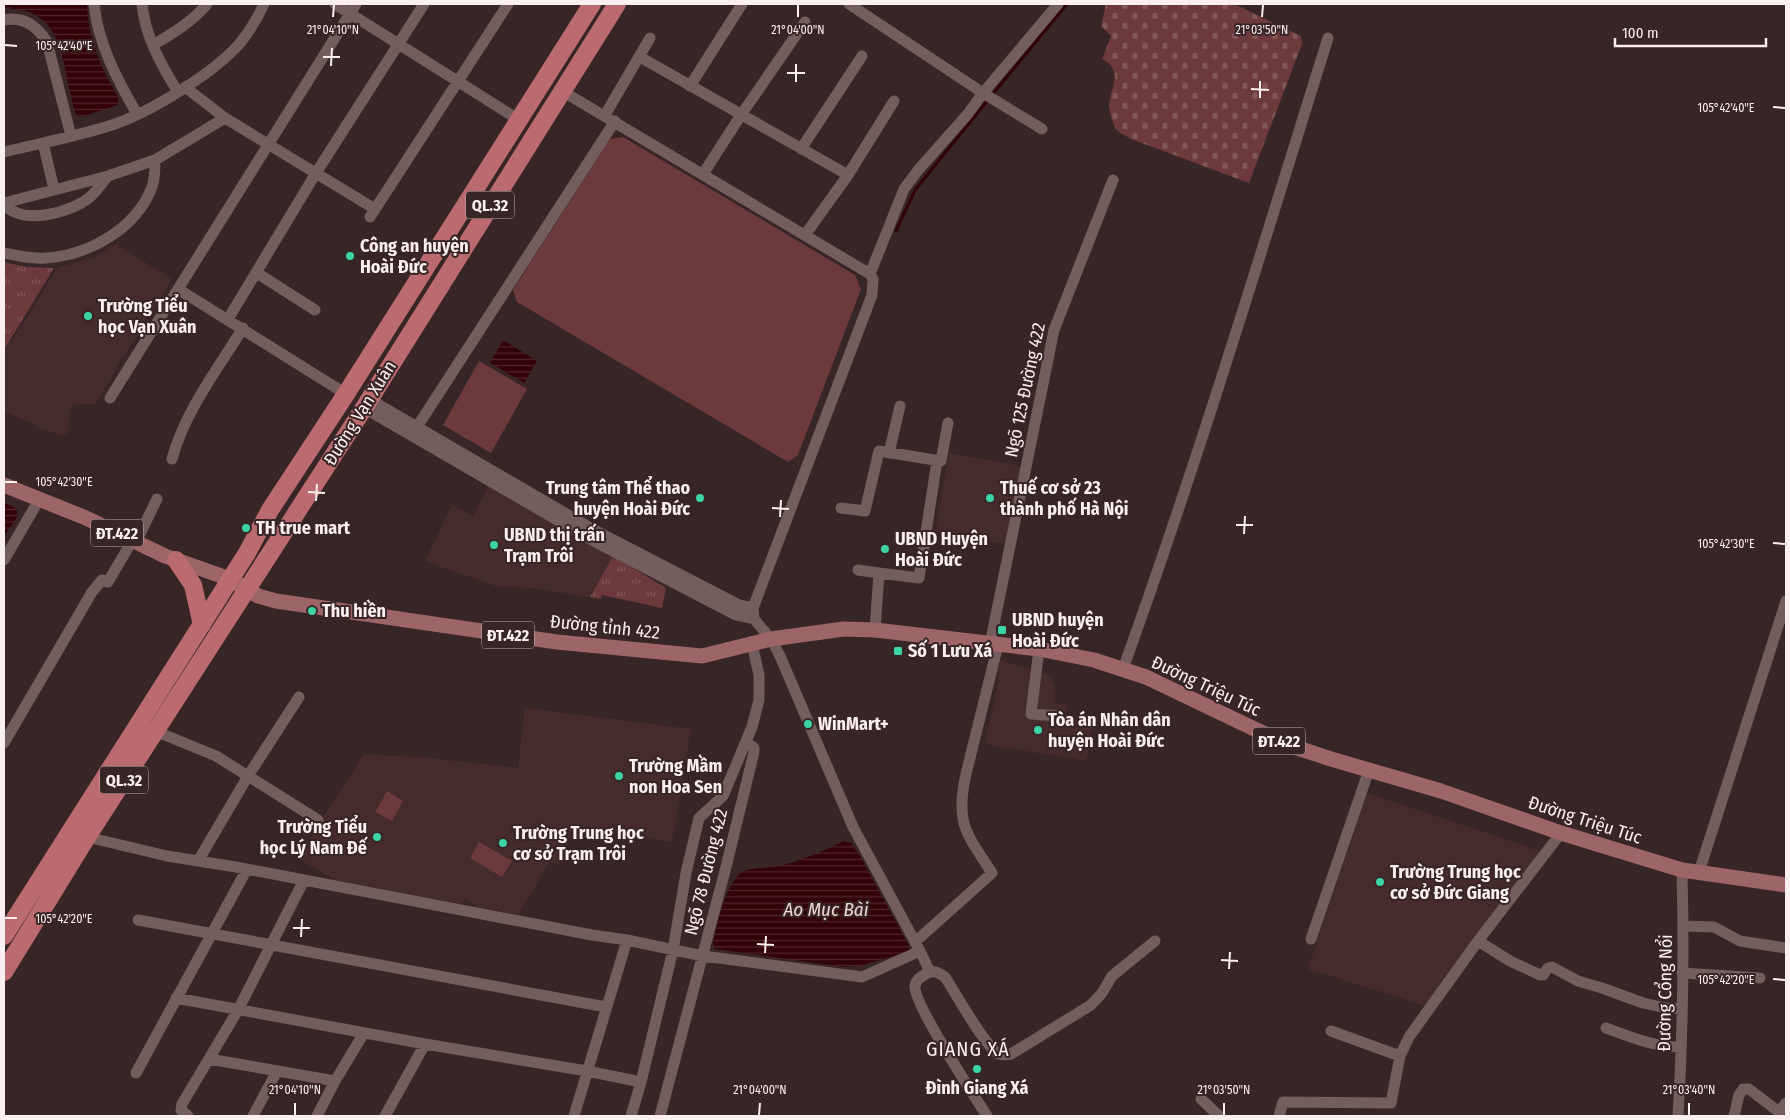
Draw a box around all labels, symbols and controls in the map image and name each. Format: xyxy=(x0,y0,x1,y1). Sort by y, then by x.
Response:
scale bar xyxy=(1615,15,1766,47)
text: 21°04'10"N xyxy=(307,23,359,37)
text: 21°04'00"N xyxy=(771,23,825,37)
text: 21°03'50"N xyxy=(1236,23,1288,37)
text: 100 m xyxy=(1622,24,1659,42)
text: 105°42'40"E xyxy=(36,39,93,53)
text: 105°42'40"E xyxy=(1698,101,1755,115)
road number: QL.32 xyxy=(466,192,514,218)
place label: Công an huyện Hoài Đức xyxy=(360,235,469,278)
marker: Công an huyện Hoài Đức xyxy=(344,250,356,262)
place label: Trường Tiểu học Vạn Xuân xyxy=(98,293,197,338)
marker: Trường Tiểu học Vạn Xuân xyxy=(82,310,94,322)
street label: Ngõ 125 Đường 422 xyxy=(1000,321,1050,459)
street label: Đường Vạn Xuân xyxy=(319,356,401,470)
text: 105°42'30"E xyxy=(35,475,93,489)
place label: Trung tâm Thể thao huyện Hoài Đức xyxy=(546,475,690,520)
place label: Thuế cơ sở 23 thành phố Hà Nội xyxy=(1000,476,1128,520)
marker: Trung tâm Thể thao huyện Hoài Đức xyxy=(694,492,706,504)
marker: Thuế cơ sở 23 thành phố Hà Nội xyxy=(984,492,996,504)
place label: TH true mart xyxy=(256,517,351,539)
road number: ĐT.422 xyxy=(91,520,143,546)
marker: TH true mart xyxy=(240,522,252,534)
place label: UBND thị trấn Trạm Trôi xyxy=(504,523,605,567)
place label: UBND Huyện Hoài Đức xyxy=(895,528,988,571)
text: 105°42'30"E xyxy=(1697,537,1755,551)
marker: UBND thị trấn Trạm Trôi xyxy=(488,539,500,551)
marker: UBND Huyện Hoài Đức xyxy=(879,543,891,555)
place label: Thu hiền xyxy=(322,599,386,622)
marker: Thu hiền xyxy=(306,605,318,617)
place label: UBND huyện Hoài Đức xyxy=(1012,609,1104,652)
street label: Đường tỉnh 422 xyxy=(549,610,661,644)
road number: ĐT.422 xyxy=(482,622,534,648)
marker: UBND huyện Hoài Đức xyxy=(996,624,1008,636)
place label: Số 1 Lưu Xá xyxy=(908,639,992,662)
marker: Số 1 Lưu Xá xyxy=(892,645,904,657)
street label: Đường Triệu Túc xyxy=(1148,651,1264,721)
place label: Tòa án Nhân dân huyện Hoài Đức xyxy=(1048,709,1171,752)
place label: WinMart+ xyxy=(818,713,889,735)
marker: WinMart+ xyxy=(802,718,814,730)
marker: Tòa án Nhân dân huyện Hoài Đức xyxy=(1032,724,1044,736)
road number: ĐT.422 xyxy=(1253,728,1305,754)
place label: Trường Mầm non Hoa Sen xyxy=(629,754,722,798)
road number: QL.32 xyxy=(100,766,148,794)
marker: Trường Mầm non Hoa Sen xyxy=(613,770,625,782)
street label: Đường Triệu Túc xyxy=(1525,791,1645,849)
street label: Ngõ 78 Đường 422 xyxy=(680,806,732,937)
place label: Trường Tiểu học Lý Nam Đế xyxy=(260,814,369,859)
place label: Trường Trung học cơ sở Trạm Trôi xyxy=(513,822,644,865)
marker: Trường Tiểu học Lý Nam Đế xyxy=(371,831,383,843)
marker: Trường Trung học cơ sở Trạm Trôi xyxy=(497,837,509,849)
place label: Trường Trung học cơ sở Đức Giang xyxy=(1390,861,1521,904)
marker: Trường Trung học cơ sở Đức Giang xyxy=(1374,876,1386,888)
water label: Ao Mục Bài xyxy=(782,898,869,921)
text: 105°42'20"E xyxy=(36,912,93,926)
street label: Đường Cổng Nổi xyxy=(1652,934,1677,1052)
text: 105°42'20"E xyxy=(1698,973,1755,987)
district label: GIANG XÁ xyxy=(926,1037,1010,1061)
marker: Đình Giang Xá xyxy=(971,1063,983,1075)
place label: Đình Giang Xá xyxy=(926,1077,1029,1099)
text: 21°04'10"N xyxy=(269,1083,321,1097)
text: 21°04'00"N xyxy=(733,1083,787,1097)
text: 21°03'50"N xyxy=(1198,1083,1250,1097)
text: 21°03'40"N xyxy=(1663,1083,1715,1097)

